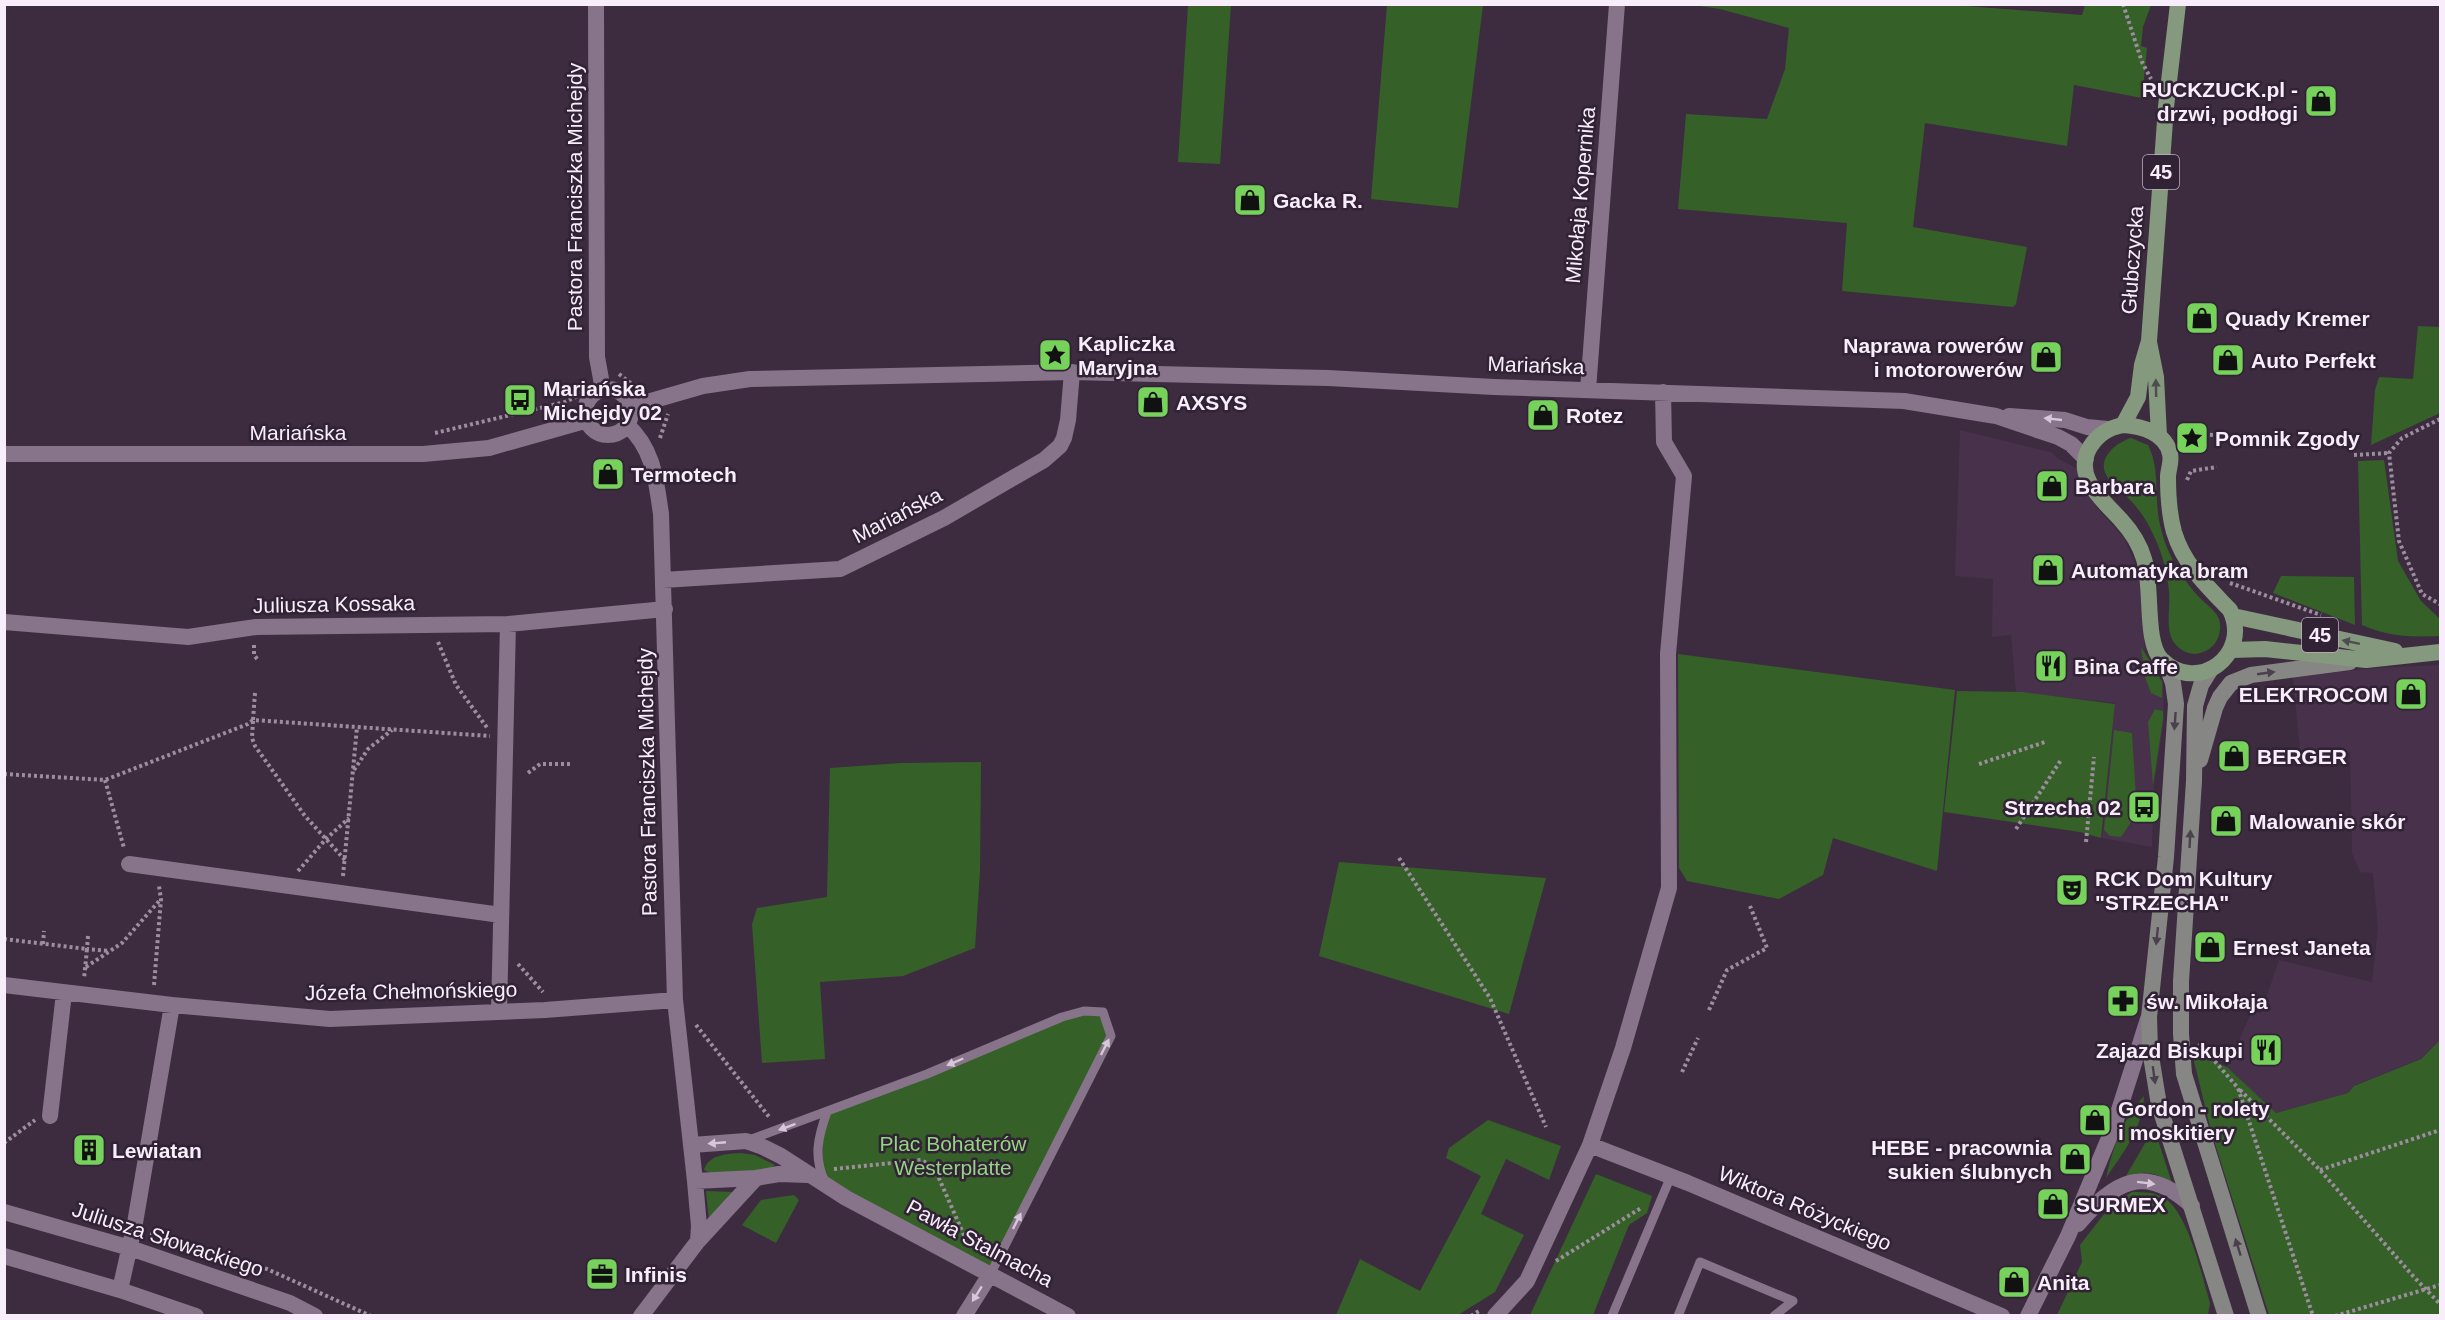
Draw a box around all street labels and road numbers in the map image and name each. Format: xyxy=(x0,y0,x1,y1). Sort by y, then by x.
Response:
street label: Pastora Franciszka Michejdy xyxy=(563,62,586,331)
street label: Mikołaja Kopernika xyxy=(1561,105,1599,284)
road number: 45 xyxy=(2143,155,2179,189)
street label: Głubczycka xyxy=(2117,205,2147,315)
street label: Mariańska xyxy=(1487,352,1585,378)
street label: Mariańska xyxy=(250,421,347,444)
street label: Mariańska xyxy=(849,483,946,547)
street label: Juliusza Kossaka xyxy=(253,591,416,617)
road number: 45 xyxy=(2302,618,2338,652)
street label: Pastora Franciszka Michejdy xyxy=(633,647,661,916)
street label: Józefa Chełmońskiego xyxy=(305,978,517,1004)
street label: Wiktora Różyckiego xyxy=(1715,1161,1895,1255)
street label: Pawła Stalmacha xyxy=(903,1195,1057,1291)
street label: Juliusza Słowackiego xyxy=(70,1197,266,1281)

